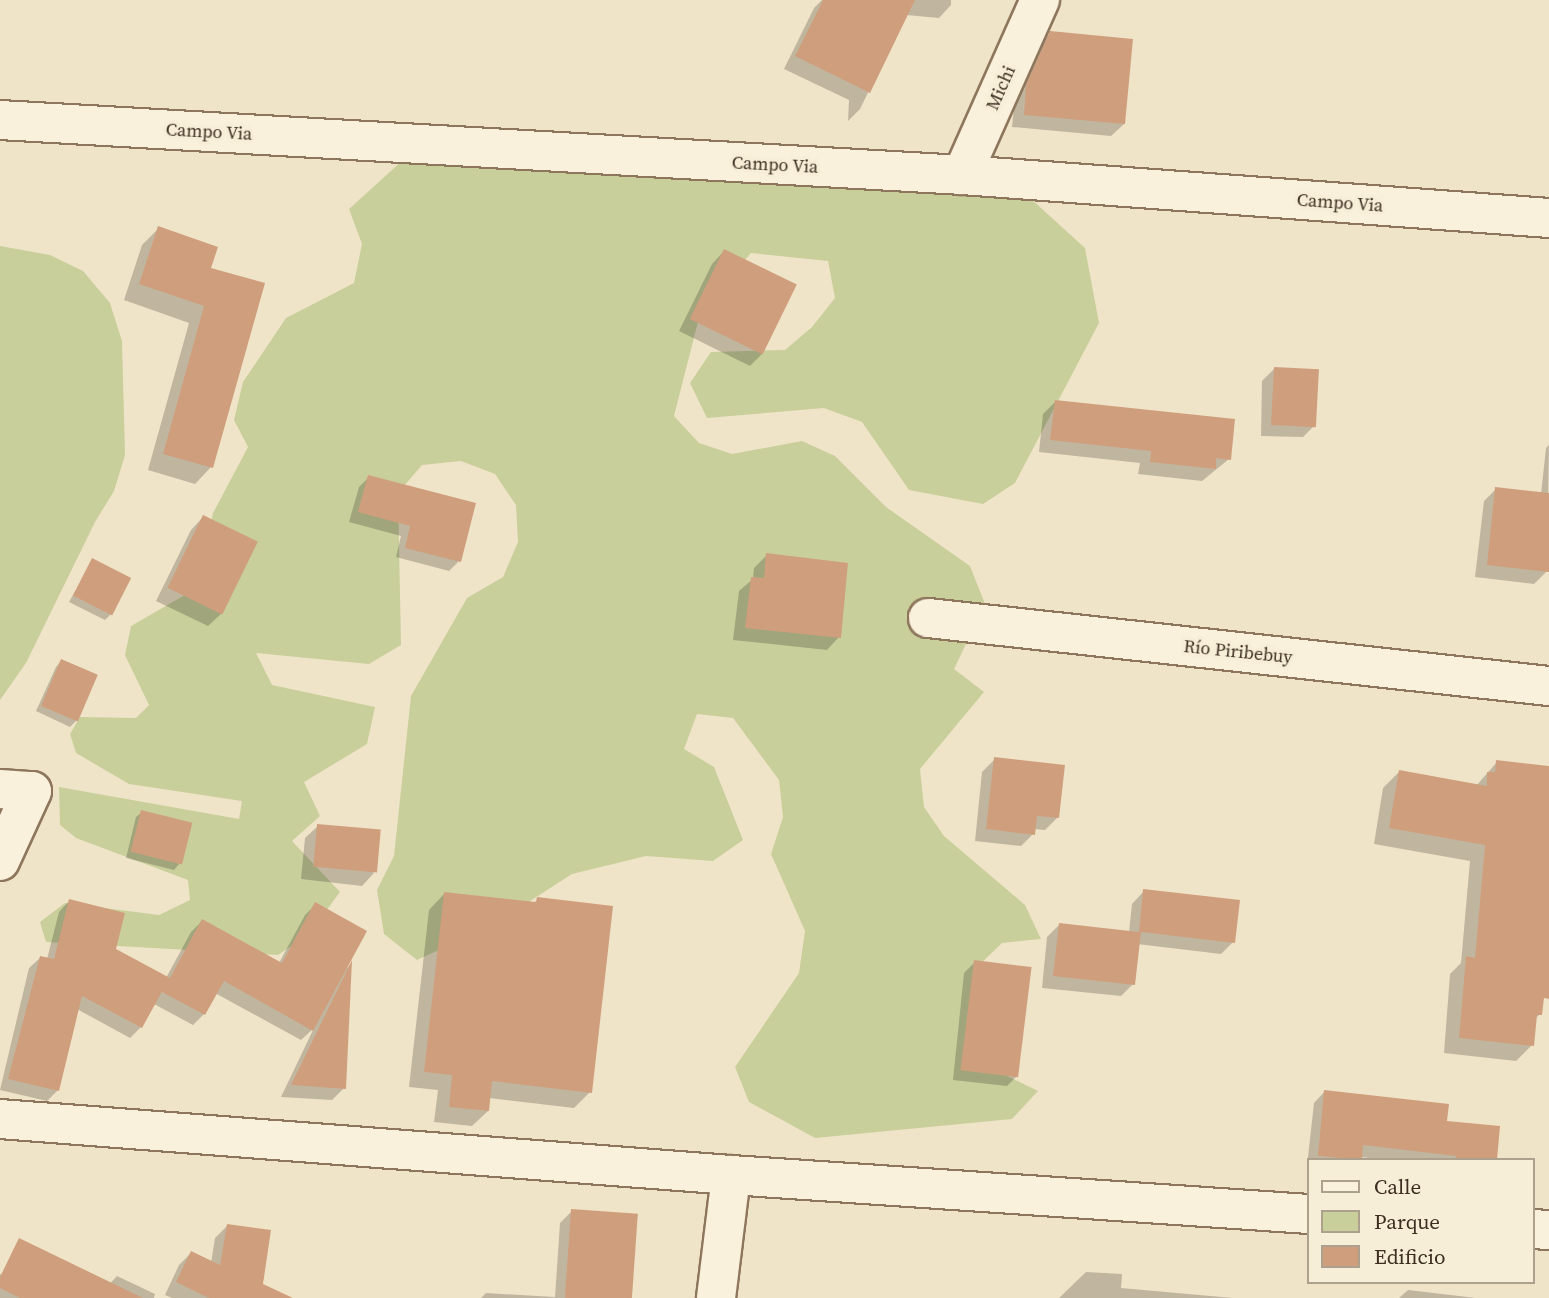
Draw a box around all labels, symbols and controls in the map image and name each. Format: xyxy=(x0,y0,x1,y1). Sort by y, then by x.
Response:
street label: Michi xyxy=(982,62,1020,114)
street label: Campo Via xyxy=(165,119,253,145)
street label: Campo Via xyxy=(731,152,819,178)
street label: Campo Via xyxy=(1296,189,1384,217)
street label: Río Piribebuy xyxy=(1183,636,1293,668)
legend xyxy=(1308,1158,1535,1284)
text: Calle xyxy=(1374,1172,1421,1201)
text: Parque xyxy=(1374,1207,1440,1236)
text: Edificio xyxy=(1374,1242,1446,1271)

